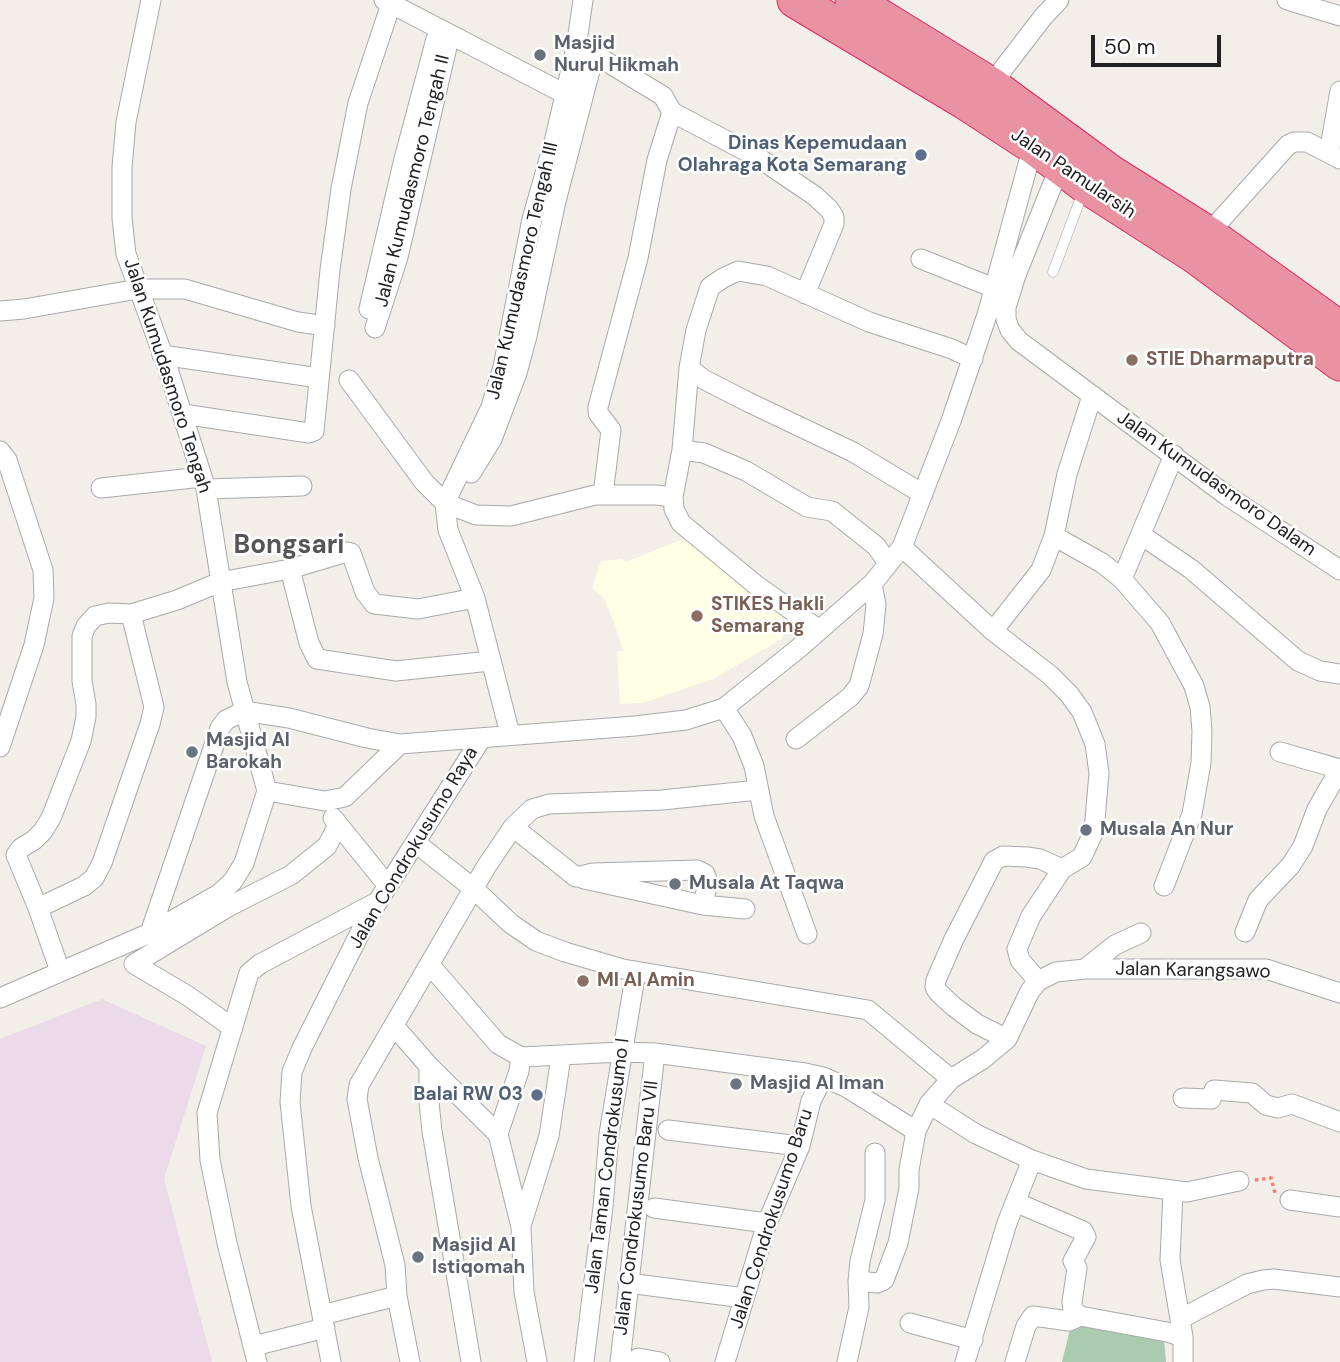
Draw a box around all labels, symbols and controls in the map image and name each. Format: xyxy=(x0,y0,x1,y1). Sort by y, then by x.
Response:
scale bar xyxy=(1095,21,1224,65)
place label: Masjid Nurul Hikmah xyxy=(554,33,679,77)
text: 50 m xyxy=(1104,33,1155,61)
marker: Masjid Nurul Hikmah xyxy=(532,47,548,63)
street label: Jalan Kumudasmoro Tengah II xyxy=(371,52,455,310)
street label: Jalan Pamularsih xyxy=(1006,124,1140,224)
place label: Dinas Kepemudaan Olahraga Kota Semarang xyxy=(678,133,907,177)
street label: Jalan Kumudasmoro Tengah III xyxy=(482,140,564,402)
marker: Dinas Kepemudaan Olahraga Kota Semarang xyxy=(913,147,929,163)
street label: Jalan Kumudasmoro Tengah xyxy=(118,256,216,496)
place label: STIE Dharmaputra xyxy=(1146,349,1314,371)
marker: STIE Dharmaputra xyxy=(1124,352,1140,368)
street label: Jalan Kumudasmoro Dalam xyxy=(1112,406,1320,562)
district label: Bongsari xyxy=(234,530,344,562)
place label: STIKES Hakli Semarang xyxy=(711,594,824,638)
marker: STIKES Hakli Semarang xyxy=(689,608,705,624)
place label: Masjid Al Barokah xyxy=(206,730,290,774)
street label: Jalan Condrokusumo Raya xyxy=(345,743,483,953)
marker: Masjid Al Barokah xyxy=(184,744,200,760)
place label: Musala An Nur xyxy=(1100,819,1233,841)
marker: Musala An Nur xyxy=(1078,822,1094,838)
place label: Musala At Taqwa xyxy=(689,873,844,895)
marker: Musala At Taqwa xyxy=(667,876,683,892)
street label: Jalan Karangsawo xyxy=(1115,958,1271,984)
place label: MI Al Amin xyxy=(597,970,695,992)
marker: MI Al Amin xyxy=(575,973,591,989)
street label: Jalan Taman Condrokusumo I xyxy=(581,1037,635,1295)
place label: Masjid Al Iman xyxy=(750,1073,884,1095)
marker: Masjid Al Iman xyxy=(728,1076,744,1092)
street label: Jalan Condrokusumo Baru VII xyxy=(610,1079,664,1337)
place label: Balai RW 03 xyxy=(413,1084,523,1106)
marker: Balai RW 03 xyxy=(529,1087,545,1103)
street label: Jalan Condrokusumo Baru xyxy=(726,1106,818,1332)
place label: Masjid Al Istiqomah xyxy=(432,1235,525,1279)
marker: Masjid Al Istiqomah xyxy=(410,1249,426,1265)

